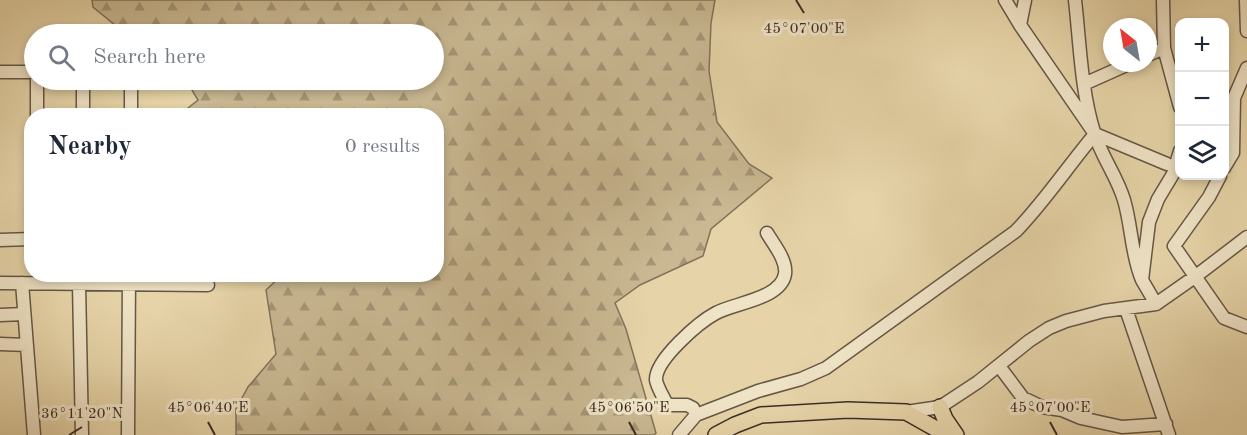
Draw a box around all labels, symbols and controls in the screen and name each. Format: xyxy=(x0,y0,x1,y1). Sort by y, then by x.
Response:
north arrow xyxy=(1103,18,1157,72)
map controls xyxy=(1175,18,1229,180)
button: + xyxy=(1175,18,1229,72)
text: 45°07'00"E xyxy=(764,22,844,37)
search box xyxy=(24,24,444,90)
icon: search xyxy=(45,41,78,74)
text: Search here xyxy=(93,46,206,68)
button: − xyxy=(1175,72,1229,126)
button: layers xyxy=(1175,126,1229,180)
text: Nearby xyxy=(48,134,132,160)
text: 0 results xyxy=(345,137,420,157)
text: 45°06'40"E xyxy=(168,401,248,416)
text: 45°06'50"E xyxy=(589,401,669,416)
text: 45°07'00"E xyxy=(1010,401,1090,416)
text: 36°11'20"N xyxy=(41,407,123,422)

